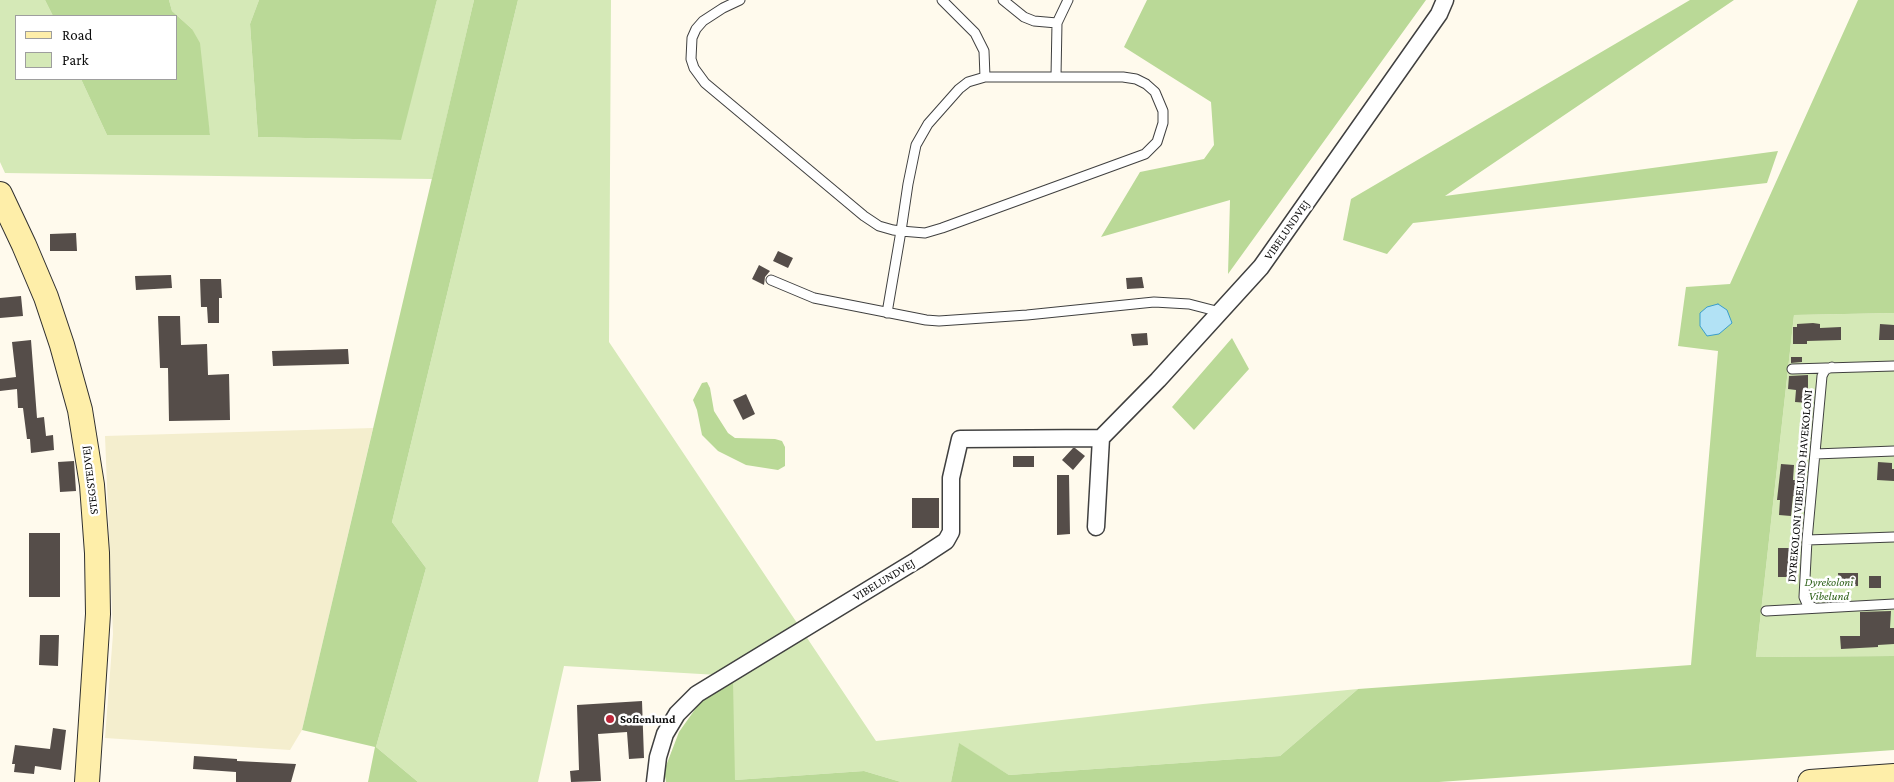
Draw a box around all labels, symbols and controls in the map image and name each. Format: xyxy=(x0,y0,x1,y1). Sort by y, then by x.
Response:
legend xyxy=(15,15,178,80)
text: Road xyxy=(62,27,92,43)
text: Park xyxy=(62,52,89,68)
street label: VIBELUNDVEJ xyxy=(1261,197,1313,263)
street label: DYREKOLONI VIBELUND HAVEKOLONI xyxy=(1784,389,1816,583)
street label: STEGSTEDVEJ xyxy=(79,445,101,515)
street label: VIBELUNDVEJ xyxy=(850,556,918,604)
park label: Dyrekoloni Vibelund xyxy=(1804,575,1854,603)
place label: Sofienlund xyxy=(620,712,675,726)
marker: Sofienlund xyxy=(604,713,616,725)

